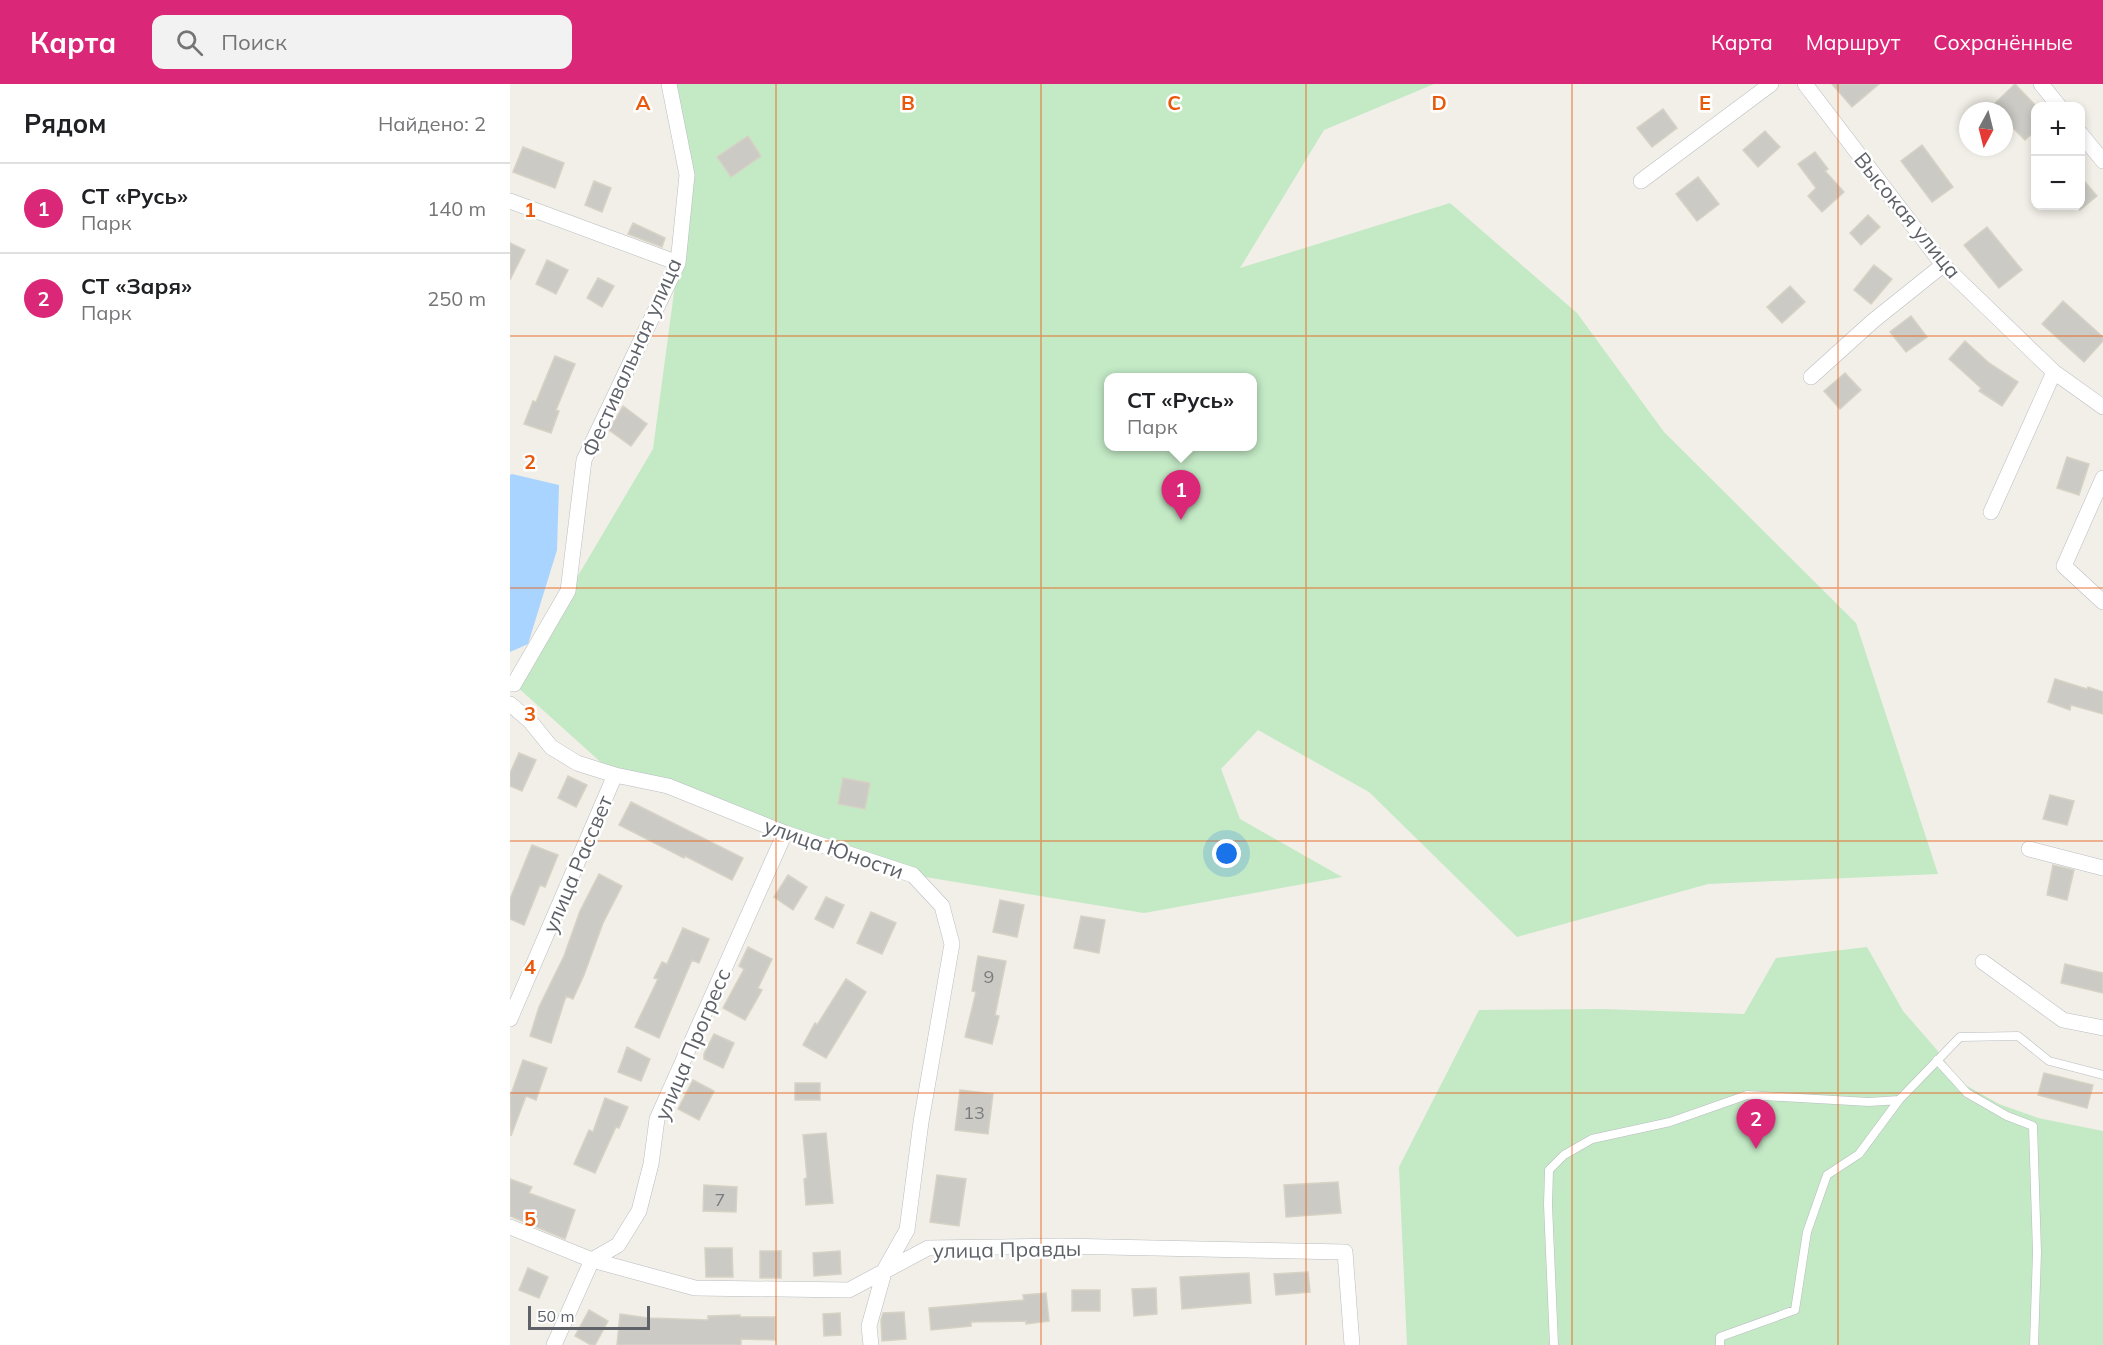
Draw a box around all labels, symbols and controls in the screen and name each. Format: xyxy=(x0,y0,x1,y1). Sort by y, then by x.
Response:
search box xyxy=(152,15,572,69)
text: Карта xyxy=(30,25,116,60)
icon: search xyxy=(173,26,206,59)
text: Поиск xyxy=(221,28,287,56)
text: Карта xyxy=(1711,29,1773,55)
text: Маршрут xyxy=(1806,29,1900,55)
text: Сохранённые xyxy=(1933,29,2073,55)
text: A xyxy=(636,90,651,115)
text: B xyxy=(901,90,915,115)
text: C xyxy=(1167,90,1181,115)
text: D xyxy=(1431,90,1447,115)
text: E xyxy=(1699,90,1711,115)
north arrow xyxy=(1959,102,2013,156)
map controls xyxy=(2031,102,2085,210)
button: + xyxy=(2031,102,2085,156)
text: Рядом xyxy=(24,107,107,140)
text: Найдено: 2 xyxy=(378,111,486,136)
street label: Высокая улица xyxy=(1849,147,1967,283)
button: − xyxy=(2031,156,2085,210)
text: СТ «Русь» xyxy=(81,182,188,210)
text: 1 xyxy=(38,196,50,221)
text: 140 m xyxy=(427,196,486,221)
text: 1 xyxy=(524,197,536,222)
text: Парк xyxy=(81,210,131,235)
street label: Фестивальная улица xyxy=(576,254,686,460)
text: СТ «Заря» xyxy=(81,272,192,300)
text: 2 xyxy=(38,286,50,311)
text: 250 m xyxy=(427,286,486,311)
text: Парк xyxy=(81,300,131,325)
popup xyxy=(1104,373,1257,451)
text: СТ «Русь» xyxy=(1127,386,1234,414)
text: Парк xyxy=(1127,414,1177,439)
text: 2 xyxy=(524,449,536,474)
pin: 1 xyxy=(1162,470,1200,520)
text: 3 xyxy=(524,701,536,726)
street label: улица Рассвет xyxy=(536,791,618,937)
street label: улица Юности xyxy=(761,812,907,884)
your location xyxy=(1212,839,1241,868)
text: 4 xyxy=(524,954,536,979)
street label: улица Прогресс xyxy=(648,964,736,1124)
house number: 9 xyxy=(984,965,994,988)
pin: 2 xyxy=(1736,1100,1776,1149)
house number: 13 xyxy=(963,1101,985,1124)
house number: 7 xyxy=(715,1188,725,1211)
text: 5 xyxy=(524,1206,536,1231)
street label: улица Правды xyxy=(932,1235,1082,1263)
scale bar xyxy=(528,1303,650,1330)
text: 50 m xyxy=(537,1306,574,1326)

